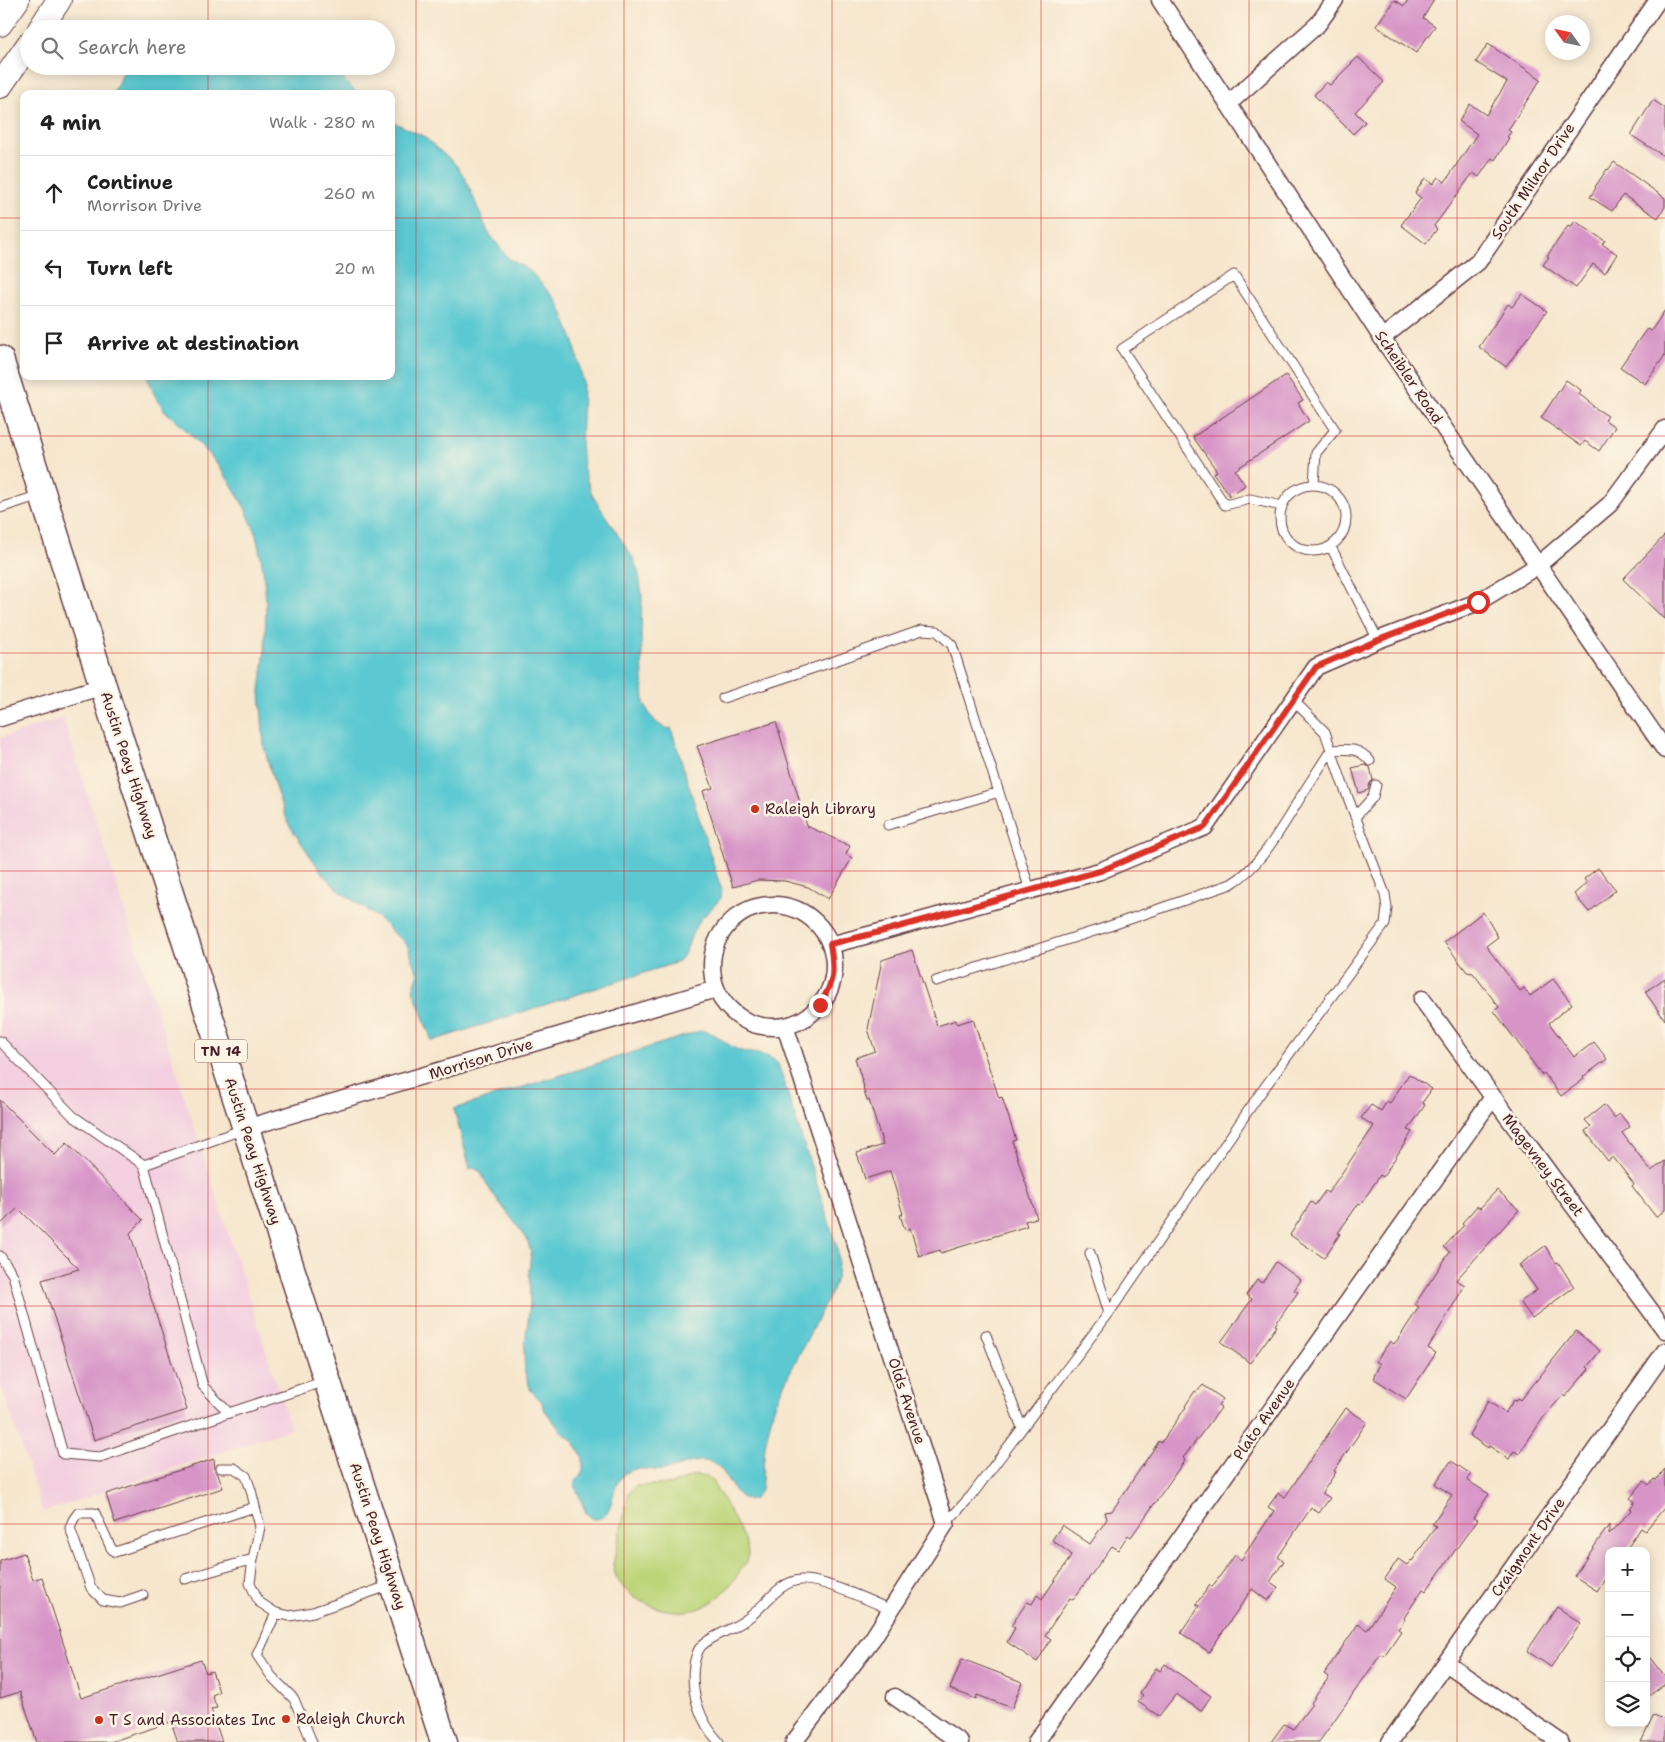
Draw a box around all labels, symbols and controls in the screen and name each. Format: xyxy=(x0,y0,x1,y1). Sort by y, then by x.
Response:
north arrow xyxy=(1545,15,1590,60)
search box xyxy=(20,20,395,75)
icon: search xyxy=(38,34,66,62)
text: Search here xyxy=(78,35,187,60)
text: 4 min xyxy=(40,109,101,137)
text: Walk · 280 m xyxy=(269,112,375,133)
street label: South Milnor Drive xyxy=(1486,119,1580,243)
text: Continue xyxy=(87,170,173,195)
icon: ahead xyxy=(40,179,68,207)
text: 260 m xyxy=(323,183,375,204)
text: Morrison Drive xyxy=(87,195,202,216)
icon: left xyxy=(40,254,68,282)
text: Turn left xyxy=(87,256,173,281)
text: 20 m xyxy=(334,258,375,279)
street label: Scheibler Road xyxy=(1370,327,1448,428)
icon: arrive xyxy=(40,329,68,357)
text: Arrive at destination xyxy=(87,331,299,356)
route start xyxy=(1467,591,1490,614)
street label: Austin Peay Highway xyxy=(96,689,162,841)
place label: Raleigh Library xyxy=(765,799,876,819)
marker: Raleigh Library xyxy=(749,803,761,815)
route end xyxy=(809,994,832,1017)
street label: Morrison Drive xyxy=(427,1034,535,1084)
road number: TN 14 xyxy=(195,1040,247,1062)
street label: Austin Peay Highway xyxy=(220,1075,286,1227)
street label: Magevney Street xyxy=(1498,1109,1588,1221)
street label: Olds Avenue xyxy=(884,1355,930,1447)
street label: Plato Avenue xyxy=(1228,1374,1300,1464)
street label: Austin Peay Highway xyxy=(345,1460,411,1612)
street label: Craigmont Drive xyxy=(1486,1493,1570,1601)
map controls xyxy=(1605,1547,1650,1727)
button: + xyxy=(1605,1547,1650,1592)
button: − xyxy=(1605,1592,1650,1637)
button: locate xyxy=(1605,1637,1650,1682)
button: layers xyxy=(1605,1682,1650,1727)
place label: Raleigh Church xyxy=(296,1709,405,1729)
place label: T S and Associates Inc xyxy=(109,1710,276,1730)
marker: Raleigh Church xyxy=(280,1713,292,1725)
marker: T S and Associates Inc xyxy=(93,1714,105,1726)

